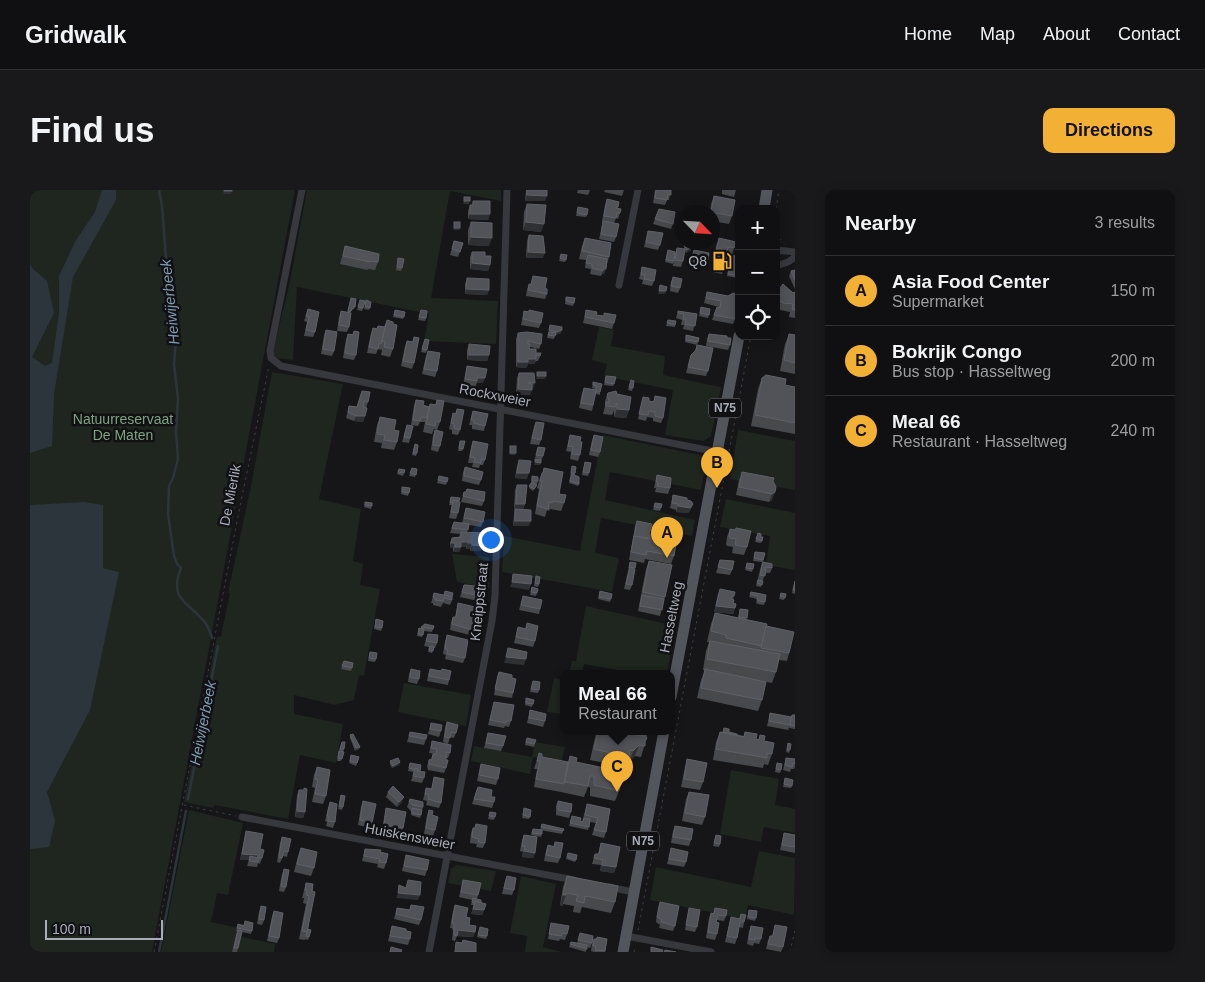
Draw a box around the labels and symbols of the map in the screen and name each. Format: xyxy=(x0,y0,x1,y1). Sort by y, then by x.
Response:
north arrow xyxy=(675,205,720,250)
fuel station icon: Q8 xyxy=(711,250,733,272)
place label: Q8 xyxy=(688,253,707,269)
water label: Heiwijerbeek xyxy=(156,257,182,346)
street label: Rockxweier xyxy=(458,380,532,410)
road number: N75 xyxy=(709,398,741,418)
park label: Natuurreservaat De Maten xyxy=(73,411,173,443)
pin: B xyxy=(701,447,733,488)
street label: De Mierlik xyxy=(216,462,244,527)
pin: A xyxy=(651,517,683,558)
your location xyxy=(478,527,504,553)
street label: Kneippstraat xyxy=(467,562,491,642)
street label: Hasseltweg xyxy=(656,580,686,654)
water label: Heiwijerbeek xyxy=(186,678,219,767)
pin: C xyxy=(601,751,633,792)
street label: Huiskensweier xyxy=(364,819,457,853)
road number: N75 xyxy=(627,831,659,850)
scale bar xyxy=(45,917,162,940)

